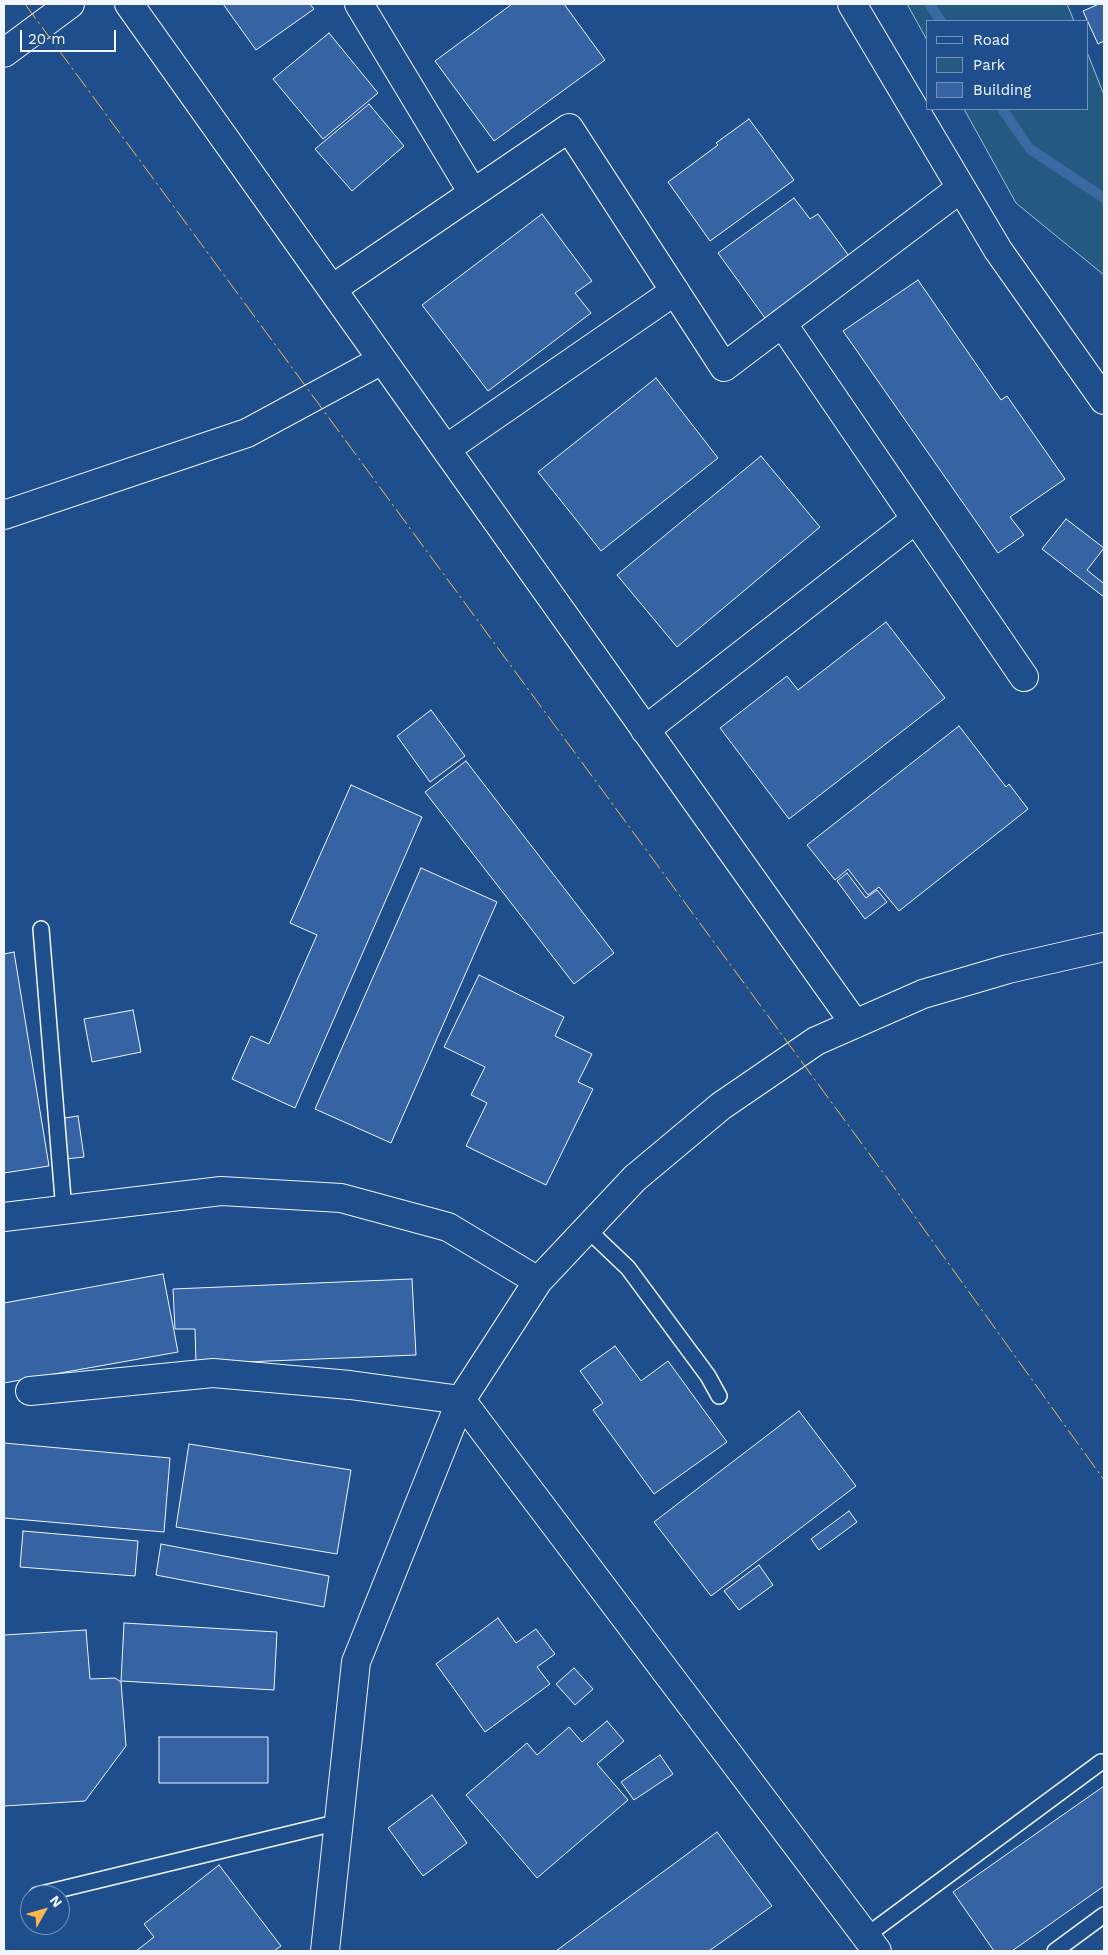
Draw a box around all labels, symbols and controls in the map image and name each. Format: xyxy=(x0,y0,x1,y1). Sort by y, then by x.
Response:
scale bar xyxy=(22,20,119,52)
legend xyxy=(926,20,1088,110)
text: 20 m xyxy=(28,30,66,48)
text: Road xyxy=(973,31,1010,49)
text: Park xyxy=(973,56,1005,74)
text: Building xyxy=(973,81,1031,99)
north arrow xyxy=(20,1885,70,1935)
text: N xyxy=(47,1892,66,1910)

